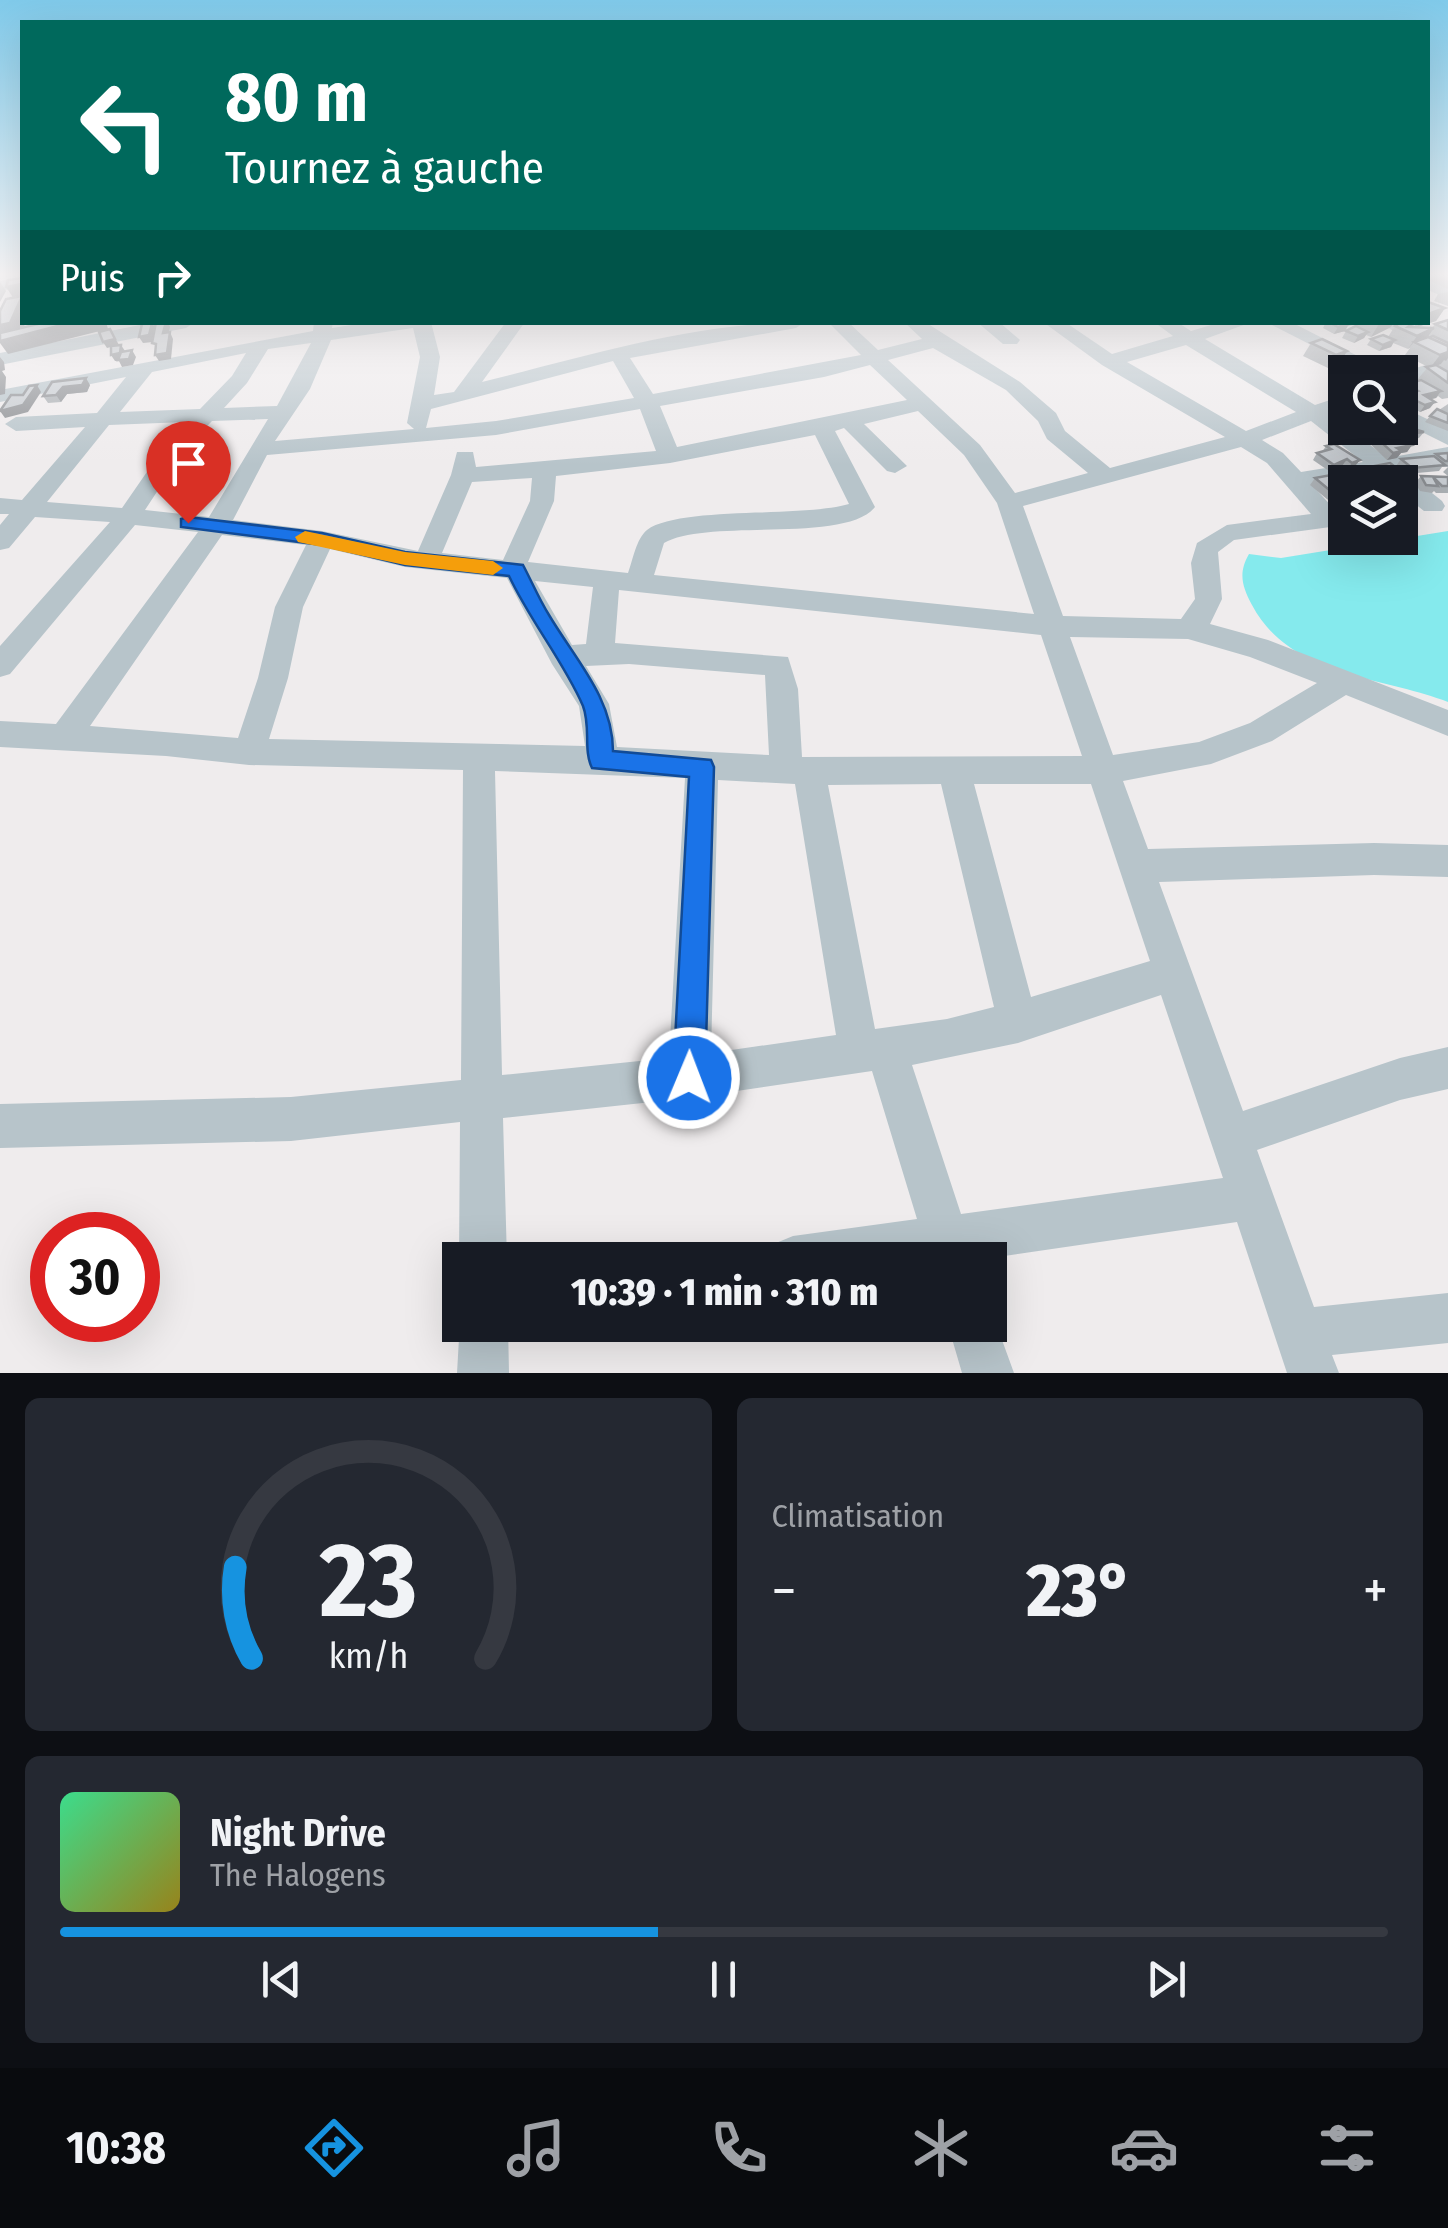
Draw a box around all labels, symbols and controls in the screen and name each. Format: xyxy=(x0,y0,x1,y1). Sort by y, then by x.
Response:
text: 80 m xyxy=(225,56,368,140)
icon: left xyxy=(60,60,190,190)
text: Tournez à gauche xyxy=(225,141,544,195)
icon: right xyxy=(145,250,200,305)
text: Puis xyxy=(60,255,125,301)
map controls xyxy=(1328,355,1418,555)
button: search xyxy=(1328,355,1418,445)
pin xyxy=(146,421,231,524)
icon: arrive xyxy=(161,436,216,491)
button: layers xyxy=(1328,465,1418,555)
position arrow xyxy=(637,1026,741,1130)
speed limit sign: 30 xyxy=(30,1212,160,1342)
text: 10:39 · 1 min · 310 m xyxy=(571,1269,878,1315)
text: Climatisation xyxy=(772,1497,944,1535)
text: 23 xyxy=(319,1519,417,1644)
text: 23° xyxy=(1027,1546,1133,1636)
text: − xyxy=(772,1558,796,1624)
text: + xyxy=(1363,1558,1388,1624)
text: km/h xyxy=(328,1635,408,1677)
text: Night Drive xyxy=(210,1810,386,1856)
text: The Halogens xyxy=(210,1856,386,1894)
icon: previous xyxy=(254,1952,309,2007)
icon: pause xyxy=(696,1952,751,2007)
icon: next xyxy=(1139,1952,1194,2007)
icon: directions xyxy=(299,2113,369,2183)
icon: music xyxy=(501,2113,571,2183)
icon: phone xyxy=(704,2113,774,2183)
icon: climate xyxy=(906,2113,976,2183)
icon: car xyxy=(1109,2113,1179,2183)
icon: filters xyxy=(1312,2113,1382,2183)
text: 10:38 xyxy=(66,2121,166,2175)

